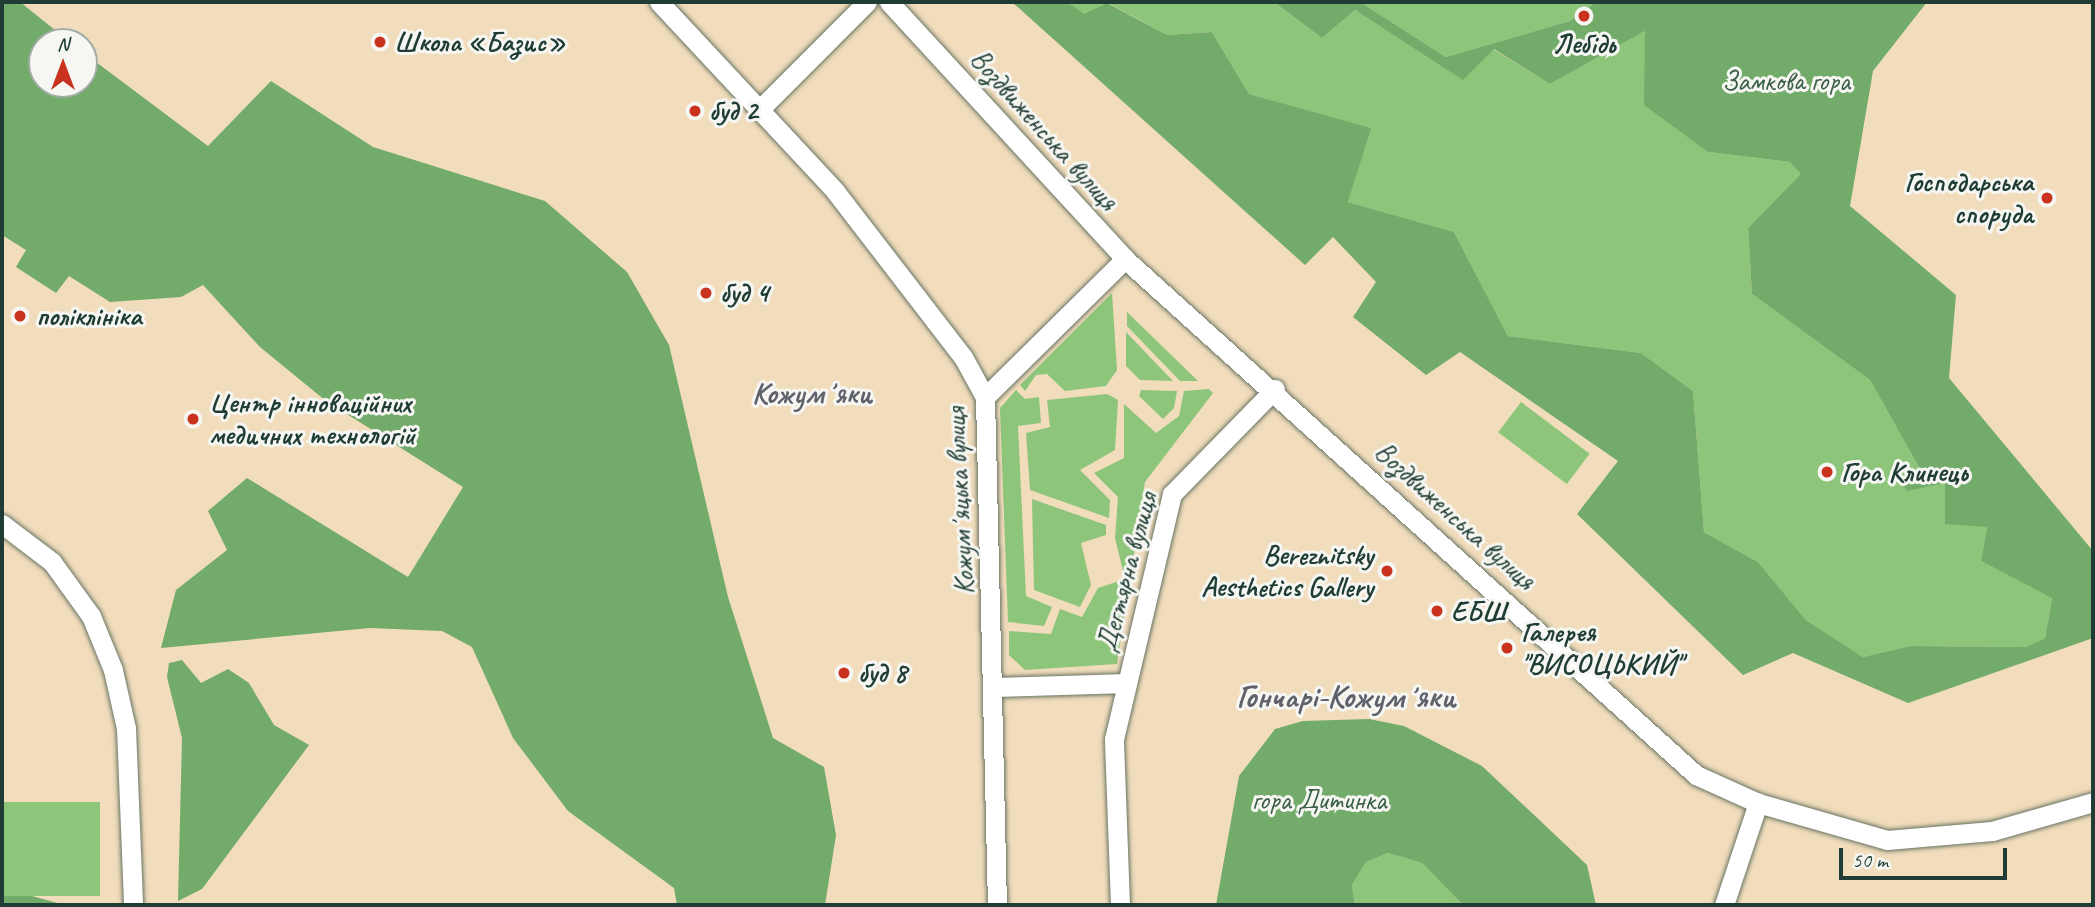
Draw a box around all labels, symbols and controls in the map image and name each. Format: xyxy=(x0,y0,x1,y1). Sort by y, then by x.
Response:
marker: Лебідь xyxy=(1576,8,1592,24)
place label: Школа «Базис» xyxy=(394,25,566,59)
place label: Лебідь xyxy=(1553,27,1615,61)
north arrow xyxy=(28,28,98,98)
text: N xyxy=(57,32,69,56)
marker: Школа «Базис» xyxy=(372,34,388,50)
street label: Воздвиженська вулиця xyxy=(963,42,1125,218)
park label: Замкова гора xyxy=(1722,64,1850,98)
place label: буд 2 xyxy=(709,94,757,128)
marker: буд 2 xyxy=(687,103,703,119)
place label: Господарська споруда xyxy=(1905,165,2033,231)
marker: Господарська споруда xyxy=(2039,190,2055,206)
place label: буд 4 xyxy=(720,276,768,310)
marker: буд 4 xyxy=(698,285,714,301)
place label: поліклініка xyxy=(36,299,141,333)
marker: поліклініка xyxy=(10,306,30,326)
district label: Кожумʼяки xyxy=(752,375,872,411)
place label: Центр інноваційних медичних технологій xyxy=(209,386,415,452)
street label: Кожумʼяцька вулиця xyxy=(938,405,982,597)
marker: Центр інноваційних медичних технологій xyxy=(183,409,203,429)
street label: Воздвиженська вулиця xyxy=(1367,435,1543,597)
place label: Гора Клинець xyxy=(1841,455,1968,489)
marker: Гора Клинець xyxy=(1819,464,1835,480)
street label: Дегтярна вулиця xyxy=(1090,489,1164,655)
place label: Bereznitsky Aesthetics Gallery xyxy=(1201,538,1373,604)
marker: Bereznitsky Aesthetics Gallery xyxy=(1379,563,1395,579)
place label: ЕБШ xyxy=(1451,594,1506,628)
marker: ЕБШ xyxy=(1429,603,1445,619)
place label: Галерея "ВИСОЦЬКИЙ" xyxy=(1521,615,1682,681)
marker: Галерея "ВИСОЦЬКИЙ" xyxy=(1499,640,1515,656)
place label: буд 8 xyxy=(858,656,906,690)
marker: буд 8 xyxy=(836,665,852,681)
district label: Гончарі-Кожумʼяки xyxy=(1236,678,1456,716)
park label: гора Дитинка xyxy=(1251,783,1387,817)
scale bar xyxy=(1843,834,2011,878)
text: 50 m xyxy=(1852,847,1888,873)

